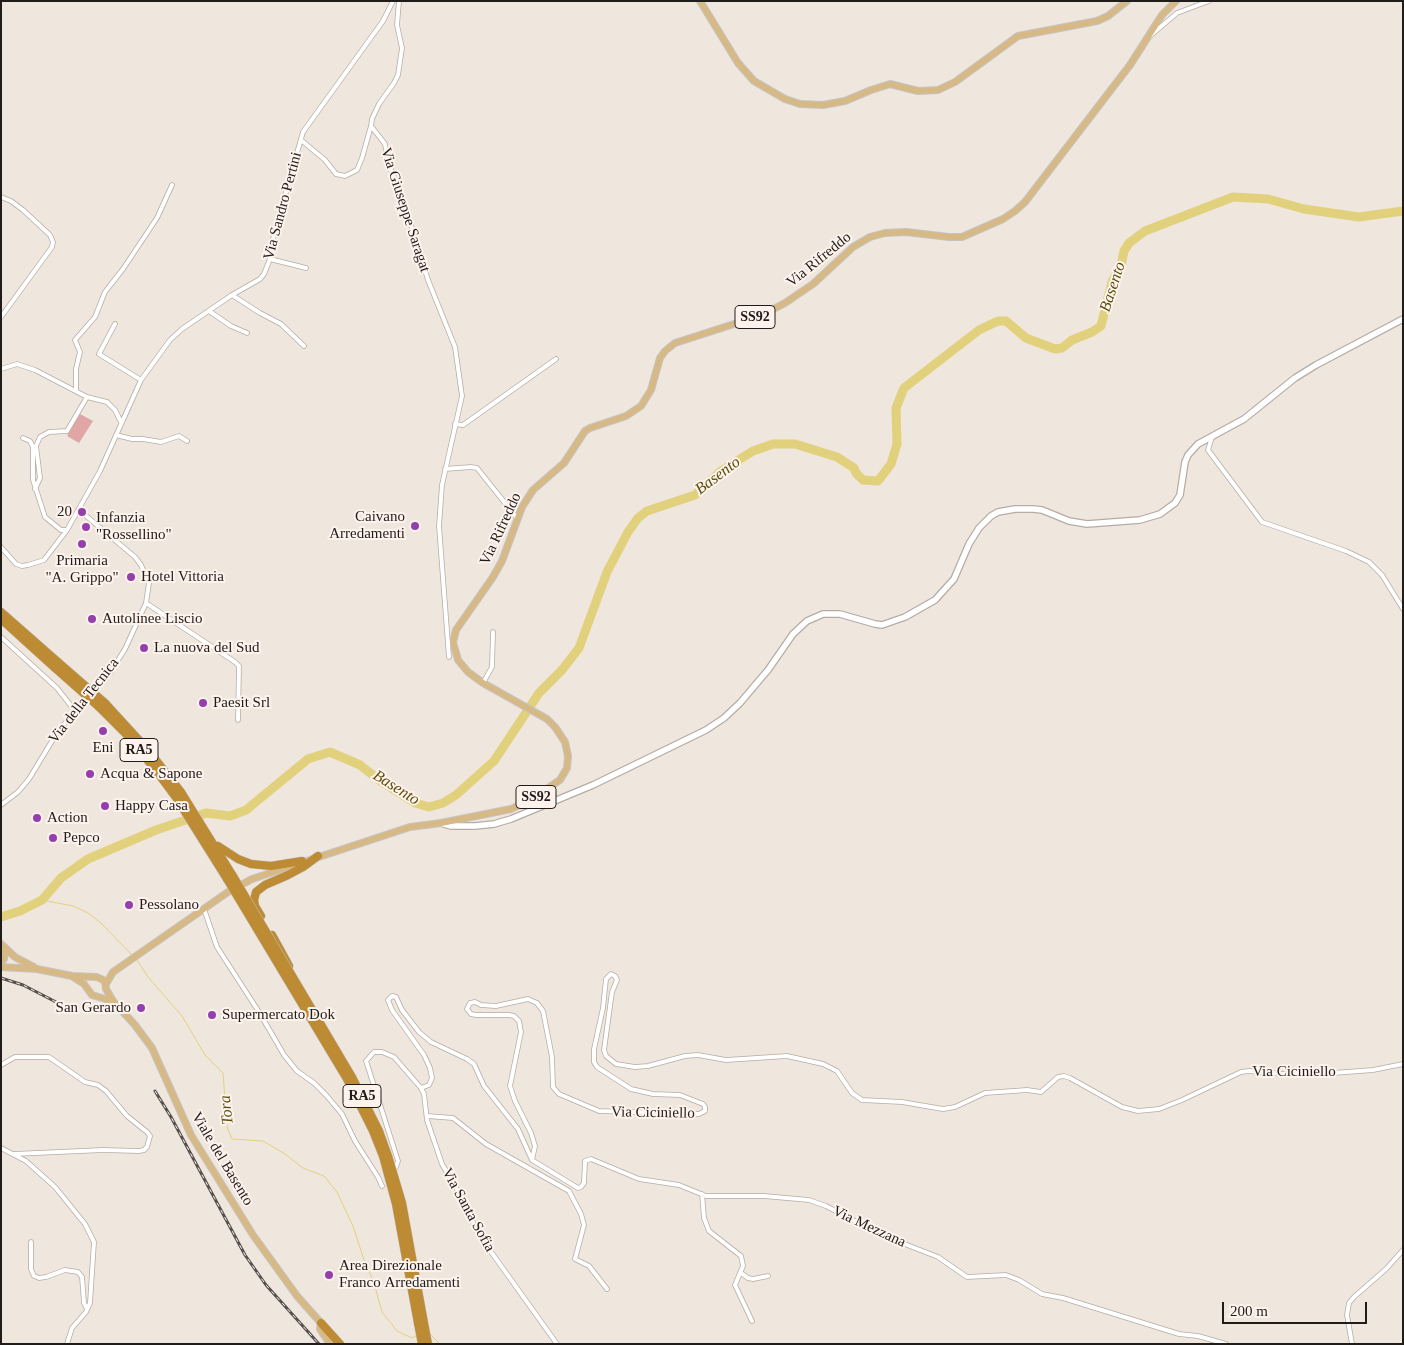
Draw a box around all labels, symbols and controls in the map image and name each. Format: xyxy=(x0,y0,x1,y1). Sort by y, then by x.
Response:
street label: Via Giuseppe Saragat xyxy=(376,145,434,275)
street label: Via Sandro Pertini xyxy=(260,150,306,262)
street label: Via Rifreddo xyxy=(783,229,855,291)
water label: Basento xyxy=(1096,260,1130,314)
road number: SS92 xyxy=(735,306,775,328)
water label: Basento xyxy=(692,453,744,499)
street label: Via Rifreddo xyxy=(476,490,526,568)
place label: 20 xyxy=(57,503,72,521)
marker: 20 xyxy=(76,506,88,518)
place label: Caivano Arredamenti xyxy=(329,508,405,543)
place label: Infanzia "Rossellino" xyxy=(96,509,172,544)
marker: Caivano Arredamenti xyxy=(409,520,421,532)
marker: Infanzia "Rossellino" xyxy=(80,521,92,533)
marker: Primaria "A. Grippo" xyxy=(76,538,88,550)
place label: Primaria "A. Grippo" xyxy=(45,552,119,587)
place label: Hotel Vittoria xyxy=(141,568,224,586)
marker: Hotel Vittoria xyxy=(125,571,137,583)
place label: Autolinee Liscio xyxy=(102,610,202,628)
marker: Autolinee Liscio xyxy=(86,613,98,625)
place label: La nuova del Sud xyxy=(154,639,259,657)
marker: La nuova del Sud xyxy=(138,642,150,654)
street label: Via della Tecnica xyxy=(45,655,123,747)
place label: Paesit Srl xyxy=(213,694,270,712)
marker: Paesit Srl xyxy=(197,697,209,709)
marker: Eni xyxy=(97,725,109,737)
road number: RA5 xyxy=(120,738,158,762)
place label: Eni xyxy=(93,739,113,757)
place label: Acqua & Sapone xyxy=(100,765,202,783)
water label: Basento xyxy=(369,766,423,810)
marker: Acqua & Sapone xyxy=(84,768,96,780)
road number: SS92 xyxy=(516,786,556,809)
place label: Happy Casa xyxy=(115,797,188,815)
marker: Happy Casa xyxy=(99,800,111,812)
place label: Action xyxy=(47,809,88,827)
marker: Action xyxy=(31,812,43,824)
place label: Pepco xyxy=(63,829,100,847)
marker: Pepco xyxy=(47,832,59,844)
place label: Pessolano xyxy=(139,896,199,914)
marker: Pessolano xyxy=(123,899,135,911)
place label: San Gerardo xyxy=(56,999,131,1017)
marker: San Gerardo xyxy=(135,1002,147,1014)
place label: Supermercato Dok xyxy=(222,1006,335,1024)
marker: Supermercato Dok xyxy=(206,1009,218,1021)
street label: Via Ciciniello xyxy=(1252,1063,1336,1081)
road number: RA5 xyxy=(343,1084,381,1108)
water label: Tora xyxy=(216,1094,238,1126)
street label: Via Ciciniello xyxy=(611,1103,695,1123)
street label: Viale del Basento xyxy=(187,1109,257,1209)
street label: Via Santa Sofia xyxy=(438,1165,498,1255)
street label: Via Mezzana xyxy=(830,1202,908,1252)
place label: Area Direzionale Franco Arredamenti xyxy=(339,1257,460,1292)
marker: Area Direzionale Franco Arredamenti xyxy=(323,1269,335,1281)
scale bar xyxy=(1224,1292,1369,1324)
text: 200 m xyxy=(1230,1303,1268,1319)

